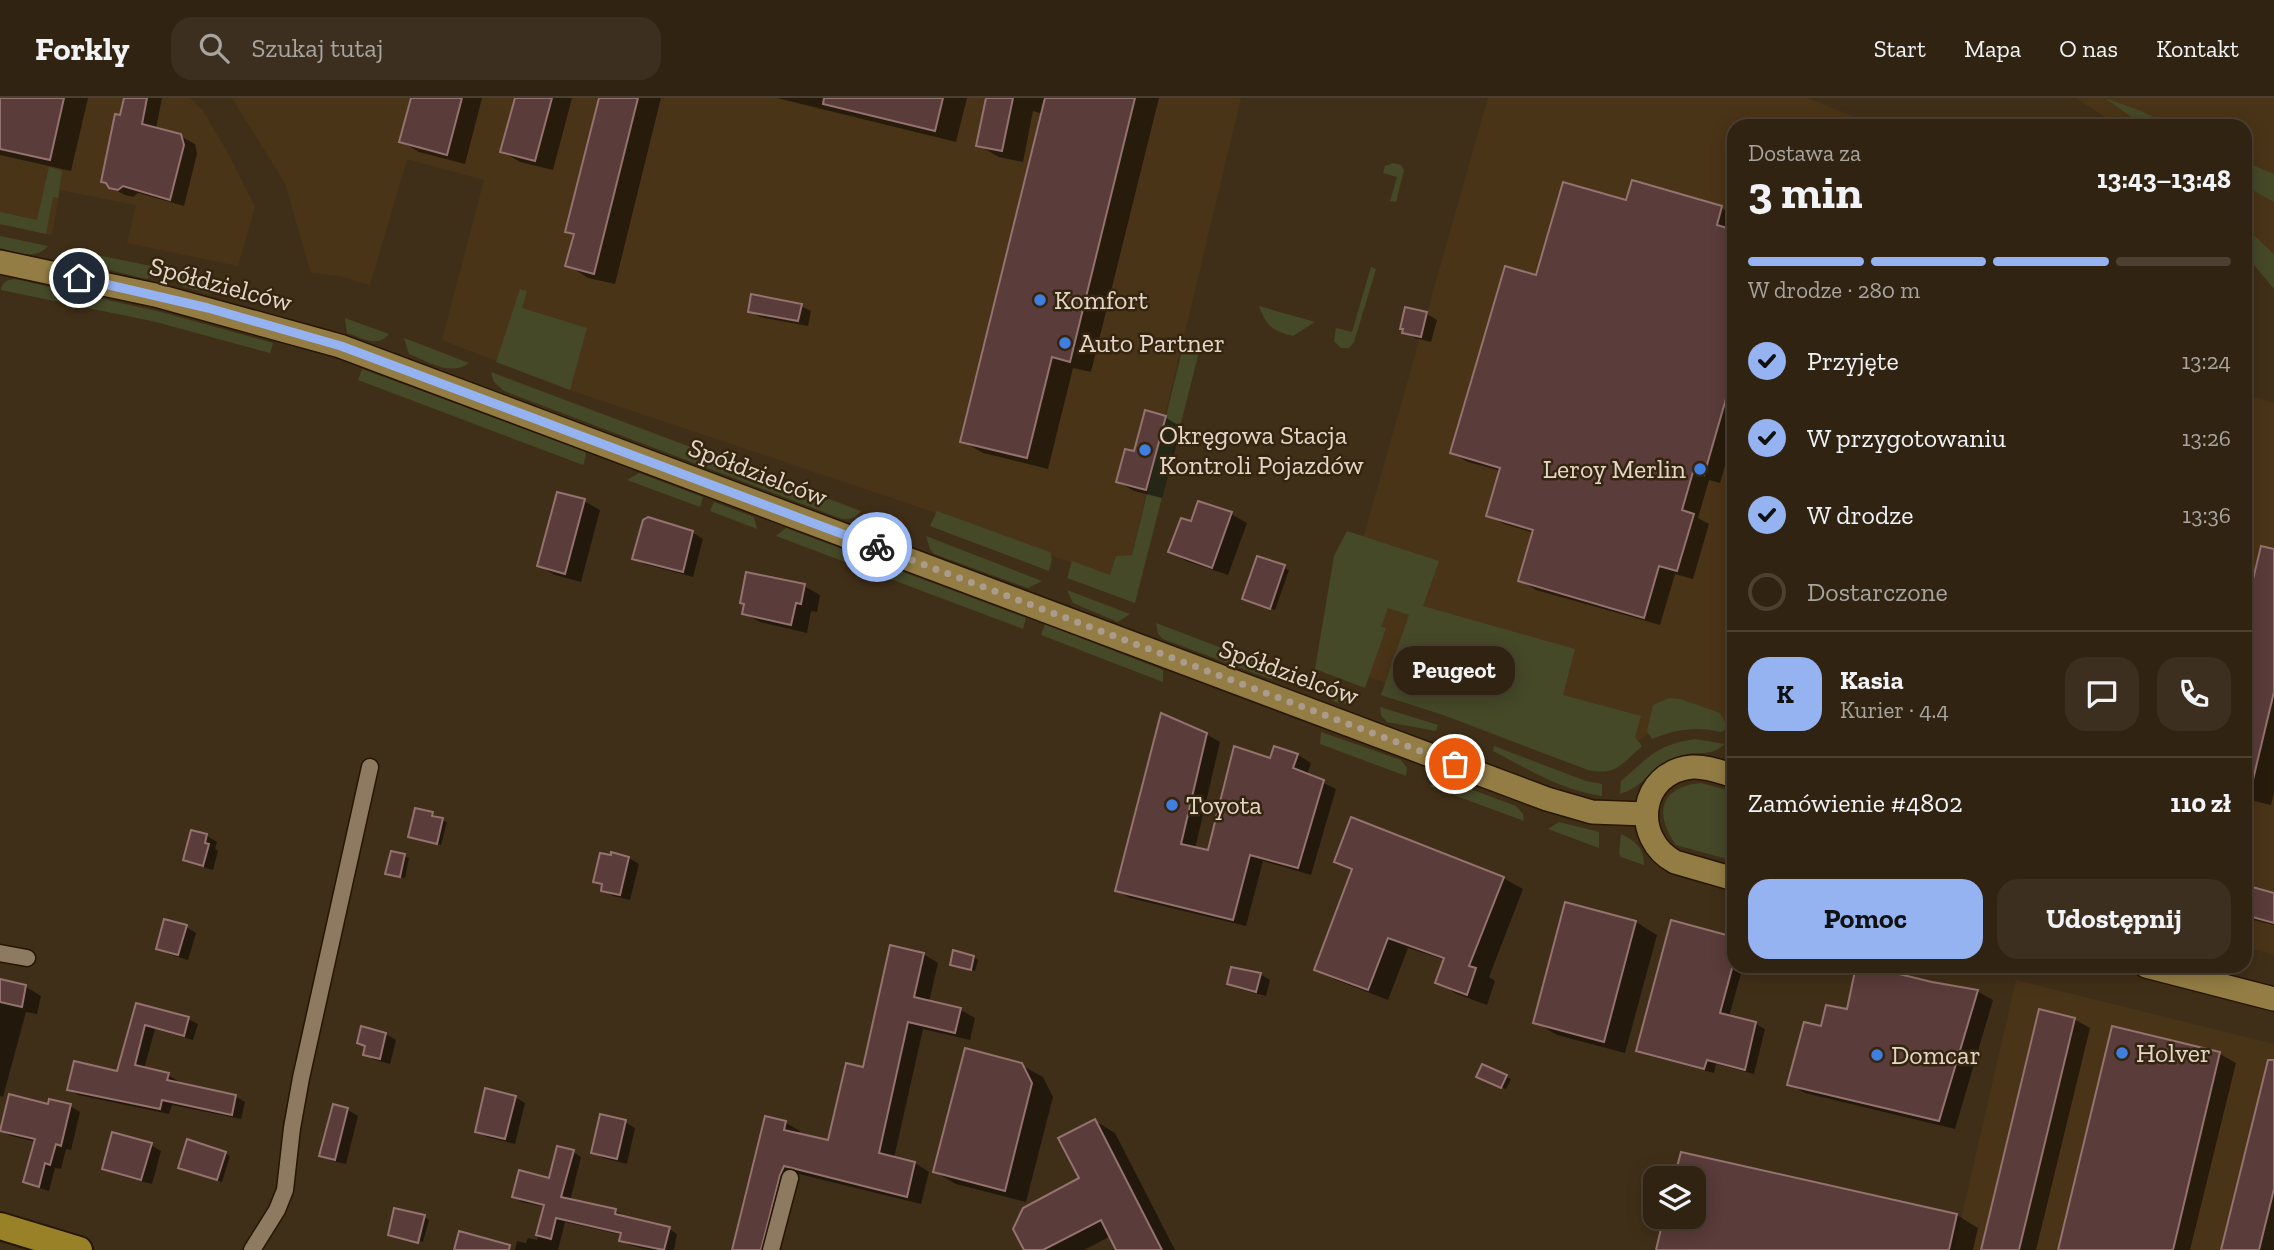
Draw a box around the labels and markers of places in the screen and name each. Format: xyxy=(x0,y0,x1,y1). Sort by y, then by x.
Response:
pin xyxy=(49,248,109,308)
place label: Komfort xyxy=(1054,284,1148,316)
marker: Komfort xyxy=(1032,292,1048,308)
place label: Auto Partner xyxy=(1079,327,1225,359)
marker: Auto Partner xyxy=(1057,335,1073,351)
place label: Okręgowa Stacja Kontroli Pojazdów xyxy=(1159,419,1364,481)
marker: Okręgowa Stacja Kontroli Pojazdów xyxy=(1137,442,1153,458)
place label: Leroy Merlin xyxy=(1543,453,1686,485)
marker: Leroy Merlin xyxy=(1692,461,1708,477)
callout: Peugeot xyxy=(1394,645,1516,694)
pin xyxy=(1425,734,1485,794)
place label: Toyota xyxy=(1186,789,1262,821)
marker: Toyota xyxy=(1164,797,1180,813)
place label: Holver xyxy=(2136,1037,2211,1069)
place label: Domcar xyxy=(1891,1039,1981,1071)
marker: Holver xyxy=(2114,1045,2130,1061)
marker: Domcar xyxy=(1869,1047,1885,1063)

